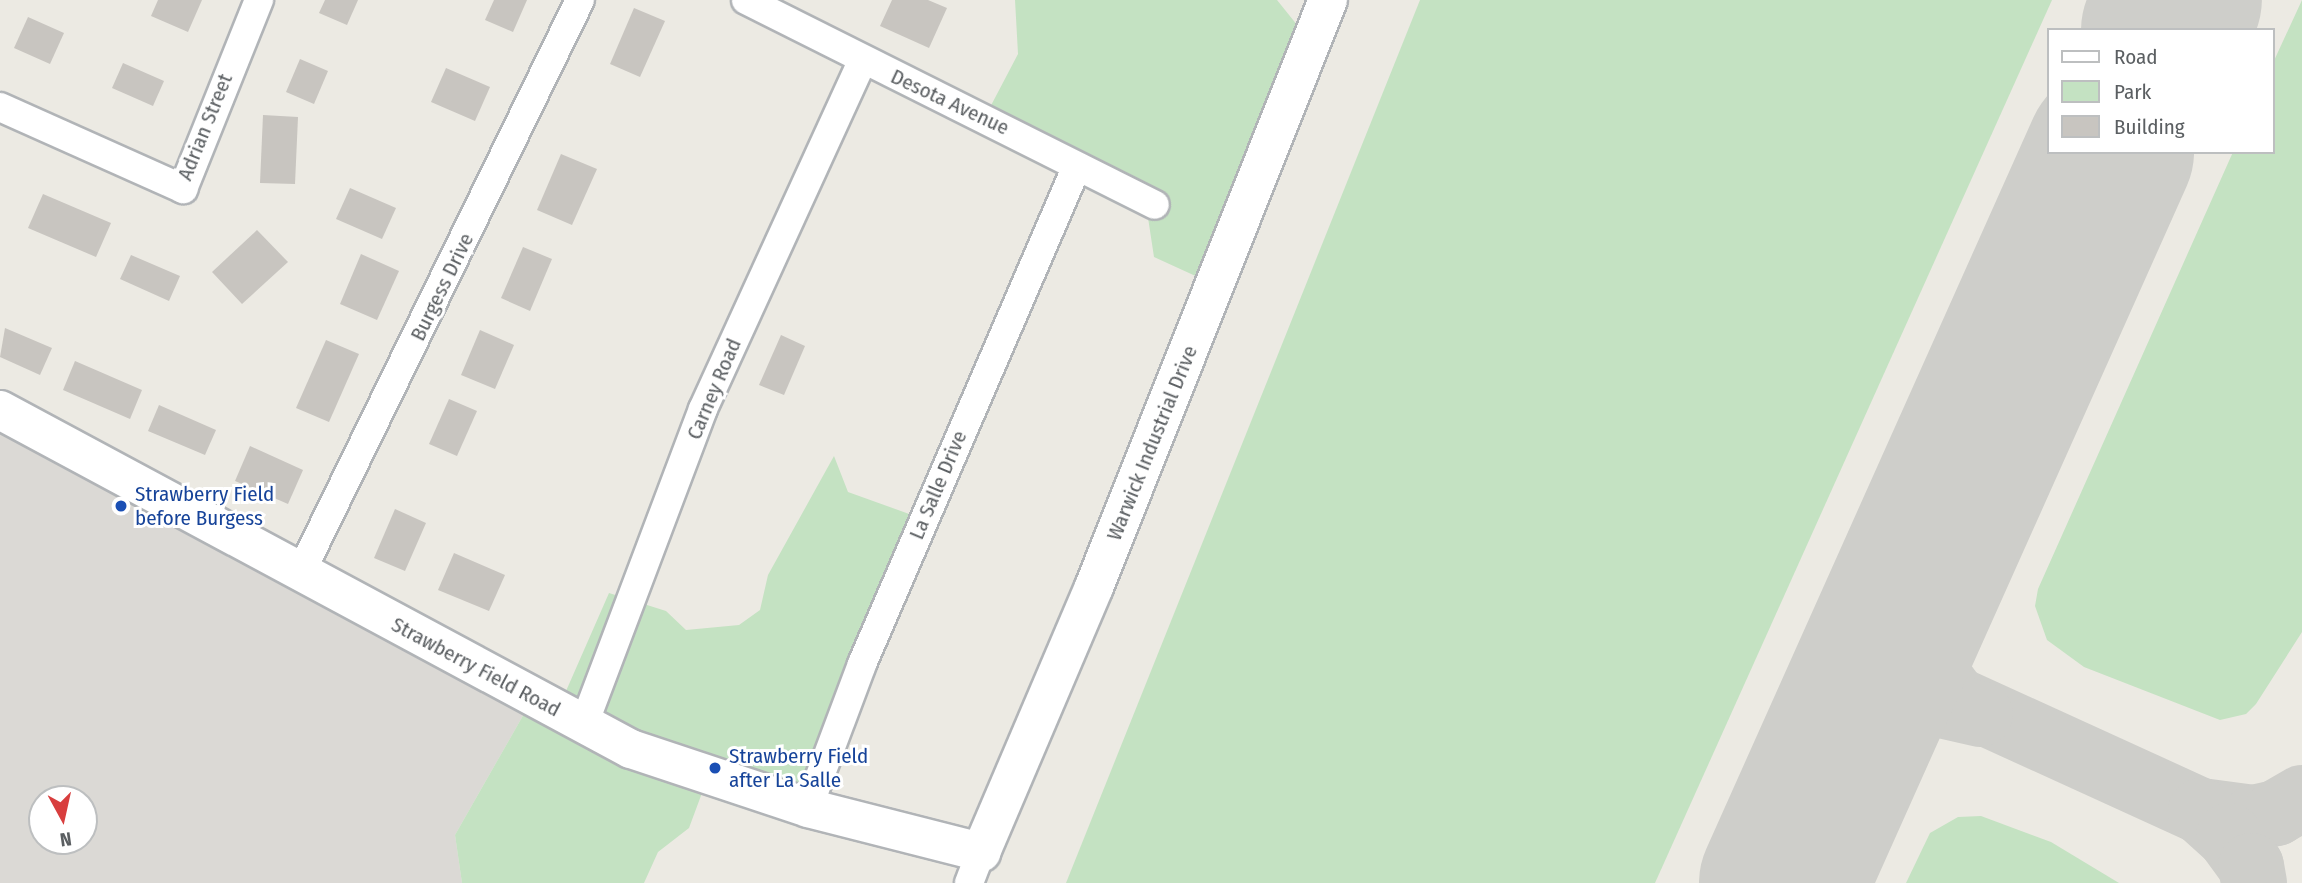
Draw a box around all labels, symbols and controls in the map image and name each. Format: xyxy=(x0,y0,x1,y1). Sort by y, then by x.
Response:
legend xyxy=(2046,28,2274,154)
text: Road xyxy=(2114,44,2158,70)
street label: Desota Avenue xyxy=(887,64,1013,140)
street label: Adrian Street xyxy=(172,70,238,184)
text: Park xyxy=(2114,79,2151,105)
text: Building xyxy=(2114,114,2185,140)
street label: Burgess Drive xyxy=(405,229,479,345)
street label: Carney Road xyxy=(681,335,747,443)
street label: Warwick Industrial Drive xyxy=(1101,342,1203,544)
street label: La Salle Drive xyxy=(904,427,972,543)
place label: Strawberry Field before Burgess xyxy=(135,481,274,531)
marker: Strawberry Field before Burgess xyxy=(113,498,129,514)
street label: Strawberry Field Road xyxy=(387,612,565,722)
place label: Strawberry Field after La Salle xyxy=(729,743,868,793)
marker: Strawberry Field after La Salle xyxy=(707,760,723,776)
north arrow xyxy=(28,785,98,855)
text: N xyxy=(58,827,73,851)

